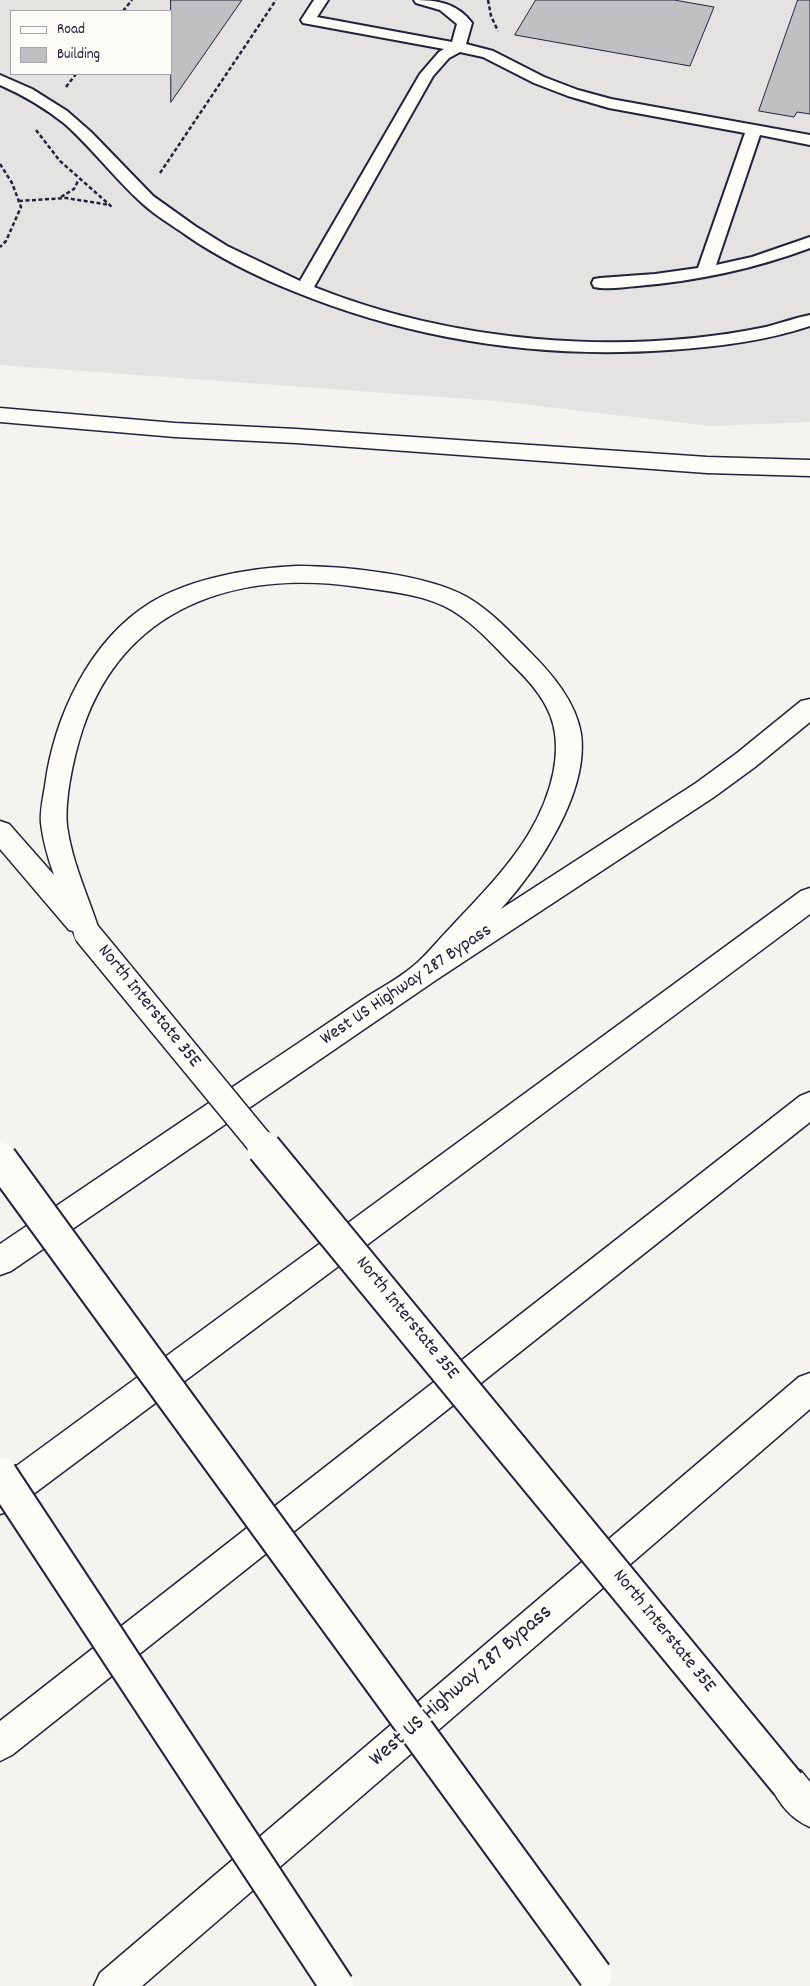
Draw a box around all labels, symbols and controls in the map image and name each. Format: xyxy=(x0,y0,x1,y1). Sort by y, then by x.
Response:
legend xyxy=(10,10,172,75)
text: Road xyxy=(57,19,85,41)
text: Building xyxy=(57,44,100,66)
street label: West US Highway 287 Bypass xyxy=(317,920,497,1052)
street label: North Interstate 35E xyxy=(91,941,205,1073)
street label: North Interstate 35E xyxy=(349,1253,463,1385)
street label: North Interstate 35E xyxy=(606,1566,720,1698)
street label: West US Highway 287 Bypass xyxy=(365,1600,559,1774)

